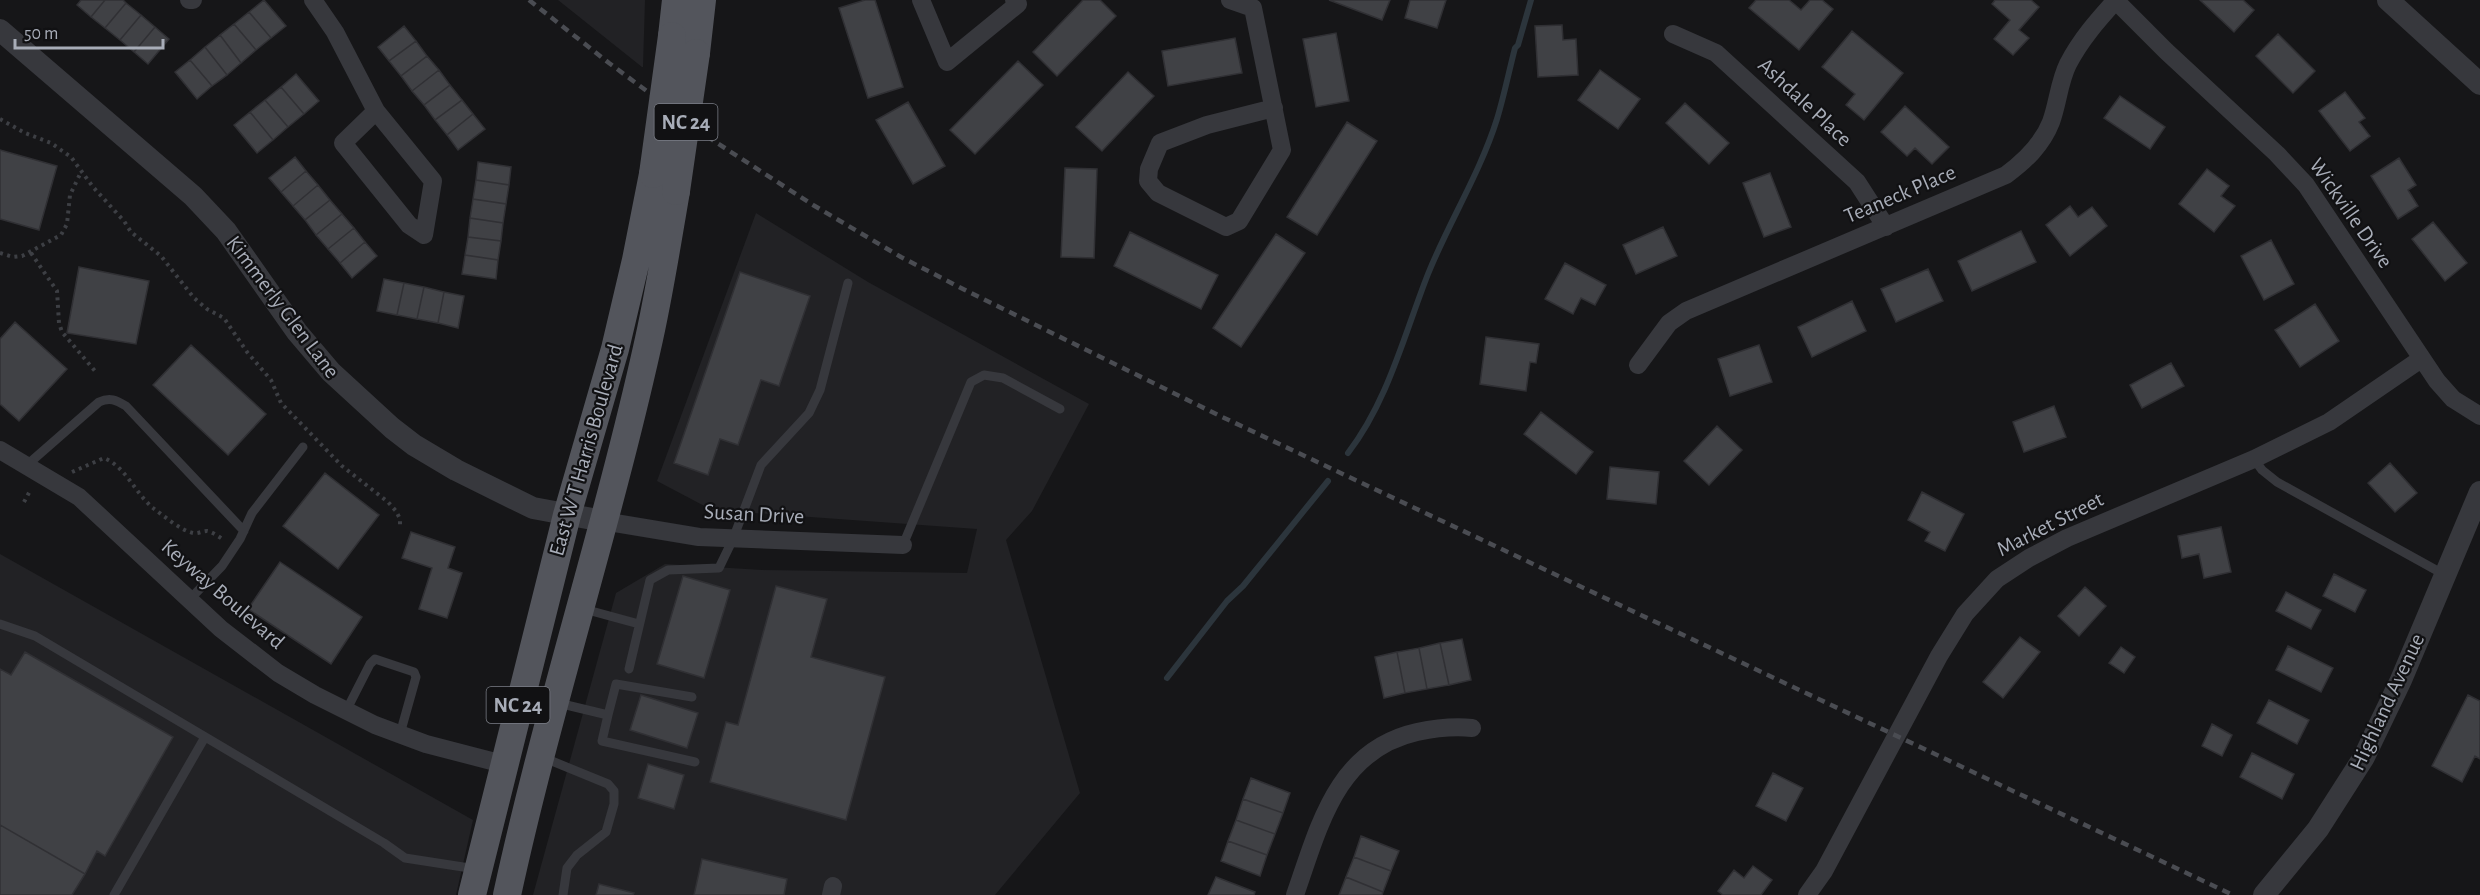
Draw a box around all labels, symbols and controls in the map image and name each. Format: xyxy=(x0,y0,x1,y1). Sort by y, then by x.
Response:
scale bar xyxy=(15,12,164,50)
text: 50 m xyxy=(24,25,58,43)
street label: Ashdale Place xyxy=(1754,53,1856,151)
road number: NC 24 xyxy=(654,104,718,140)
street label: Wickville Drive xyxy=(2305,154,2397,272)
street label: Teaneck Place xyxy=(1841,161,1959,227)
street label: Kimmerly Glen Lane xyxy=(222,232,344,382)
street label: East W T Harris Boulevard xyxy=(545,342,627,558)
street label: Market Street xyxy=(1993,488,2107,560)
street label: Susan Drive xyxy=(703,500,805,528)
street label: Keyway Boulevard xyxy=(157,535,289,653)
street label: Highland Avenue xyxy=(2346,630,2428,774)
road number: NC 24 xyxy=(486,687,550,723)

